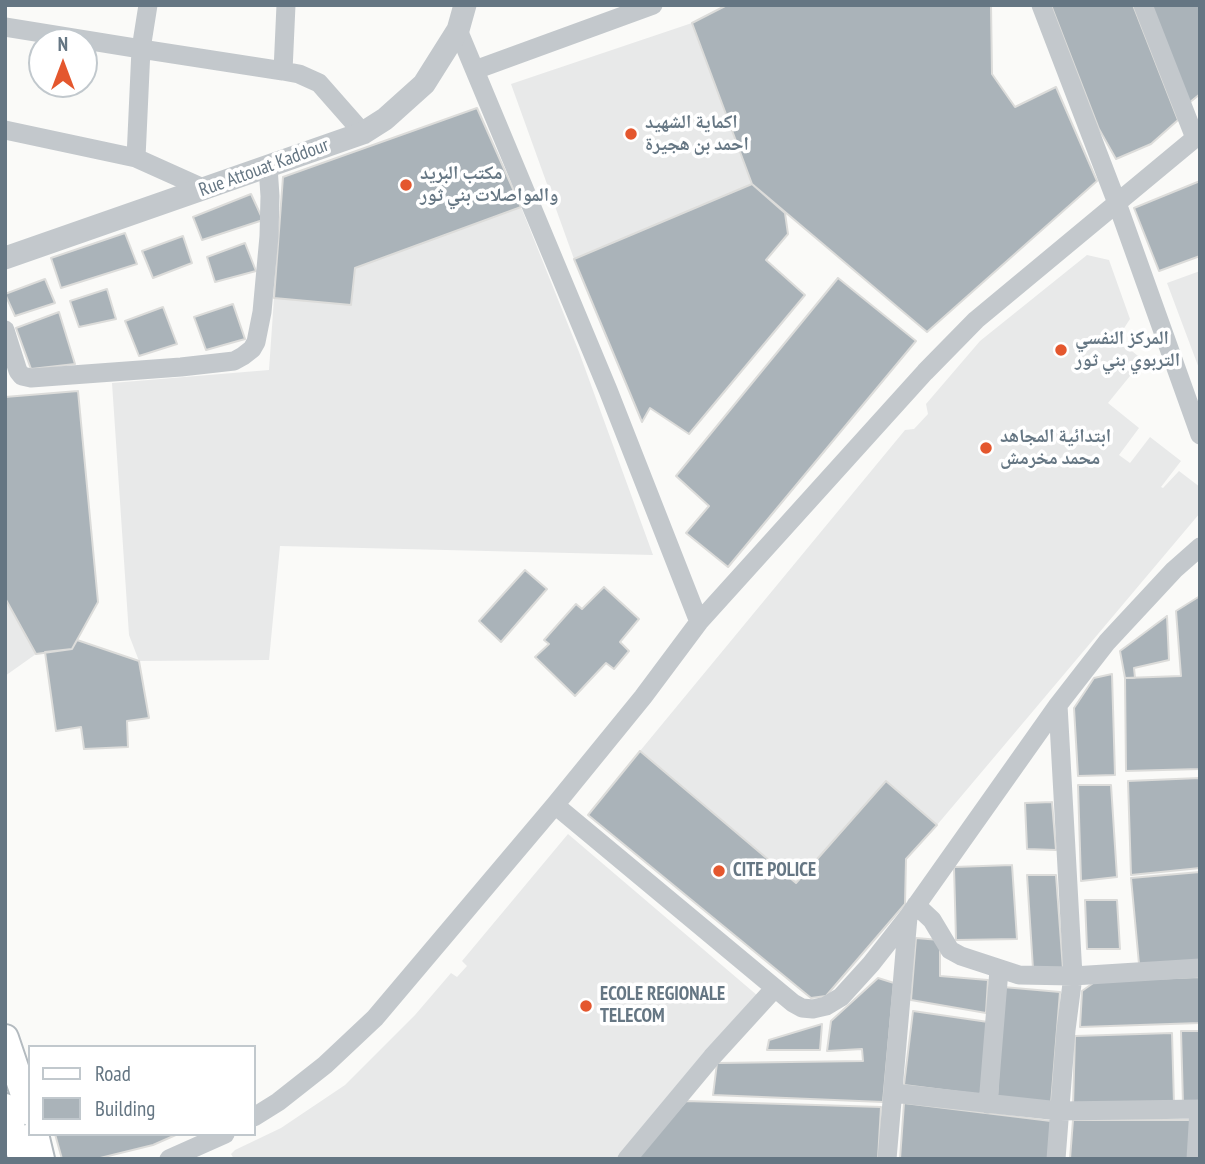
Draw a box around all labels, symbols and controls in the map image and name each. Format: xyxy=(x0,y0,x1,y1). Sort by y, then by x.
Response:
north arrow xyxy=(28,28,98,98)
text: N xyxy=(58,32,68,56)
place label: اكماية الشهيد احمد بن هجيرة xyxy=(645,112,749,156)
marker: اكماية الشهيد احمد بن هجيرة xyxy=(623,126,639,142)
street label: Rue Attouat Kaddour xyxy=(196,134,332,202)
place label: مكتب البريد والمواصلات بني ثور xyxy=(420,163,559,207)
marker: مكتب البريد والمواصلات بني ثور xyxy=(398,177,414,193)
place label: المركز النفسي التربوي بني ثور xyxy=(1075,328,1180,372)
marker: المركز النفسي التربوي بني ثور xyxy=(1053,342,1069,358)
place label: ابتدائية المجاهد محمد مخرمش xyxy=(1000,426,1111,470)
marker: ابتدائية المجاهد محمد مخرمش xyxy=(978,440,994,456)
place label: CITE POLICE xyxy=(733,860,816,882)
marker: CITE POLICE xyxy=(711,863,727,879)
place label: ECOLE REGIONALE TELECOM xyxy=(600,984,725,1028)
marker: ECOLE REGIONALE TELECOM xyxy=(578,998,594,1014)
legend xyxy=(28,1045,256,1136)
text: Road xyxy=(95,1060,131,1087)
text: Building xyxy=(95,1095,155,1122)

